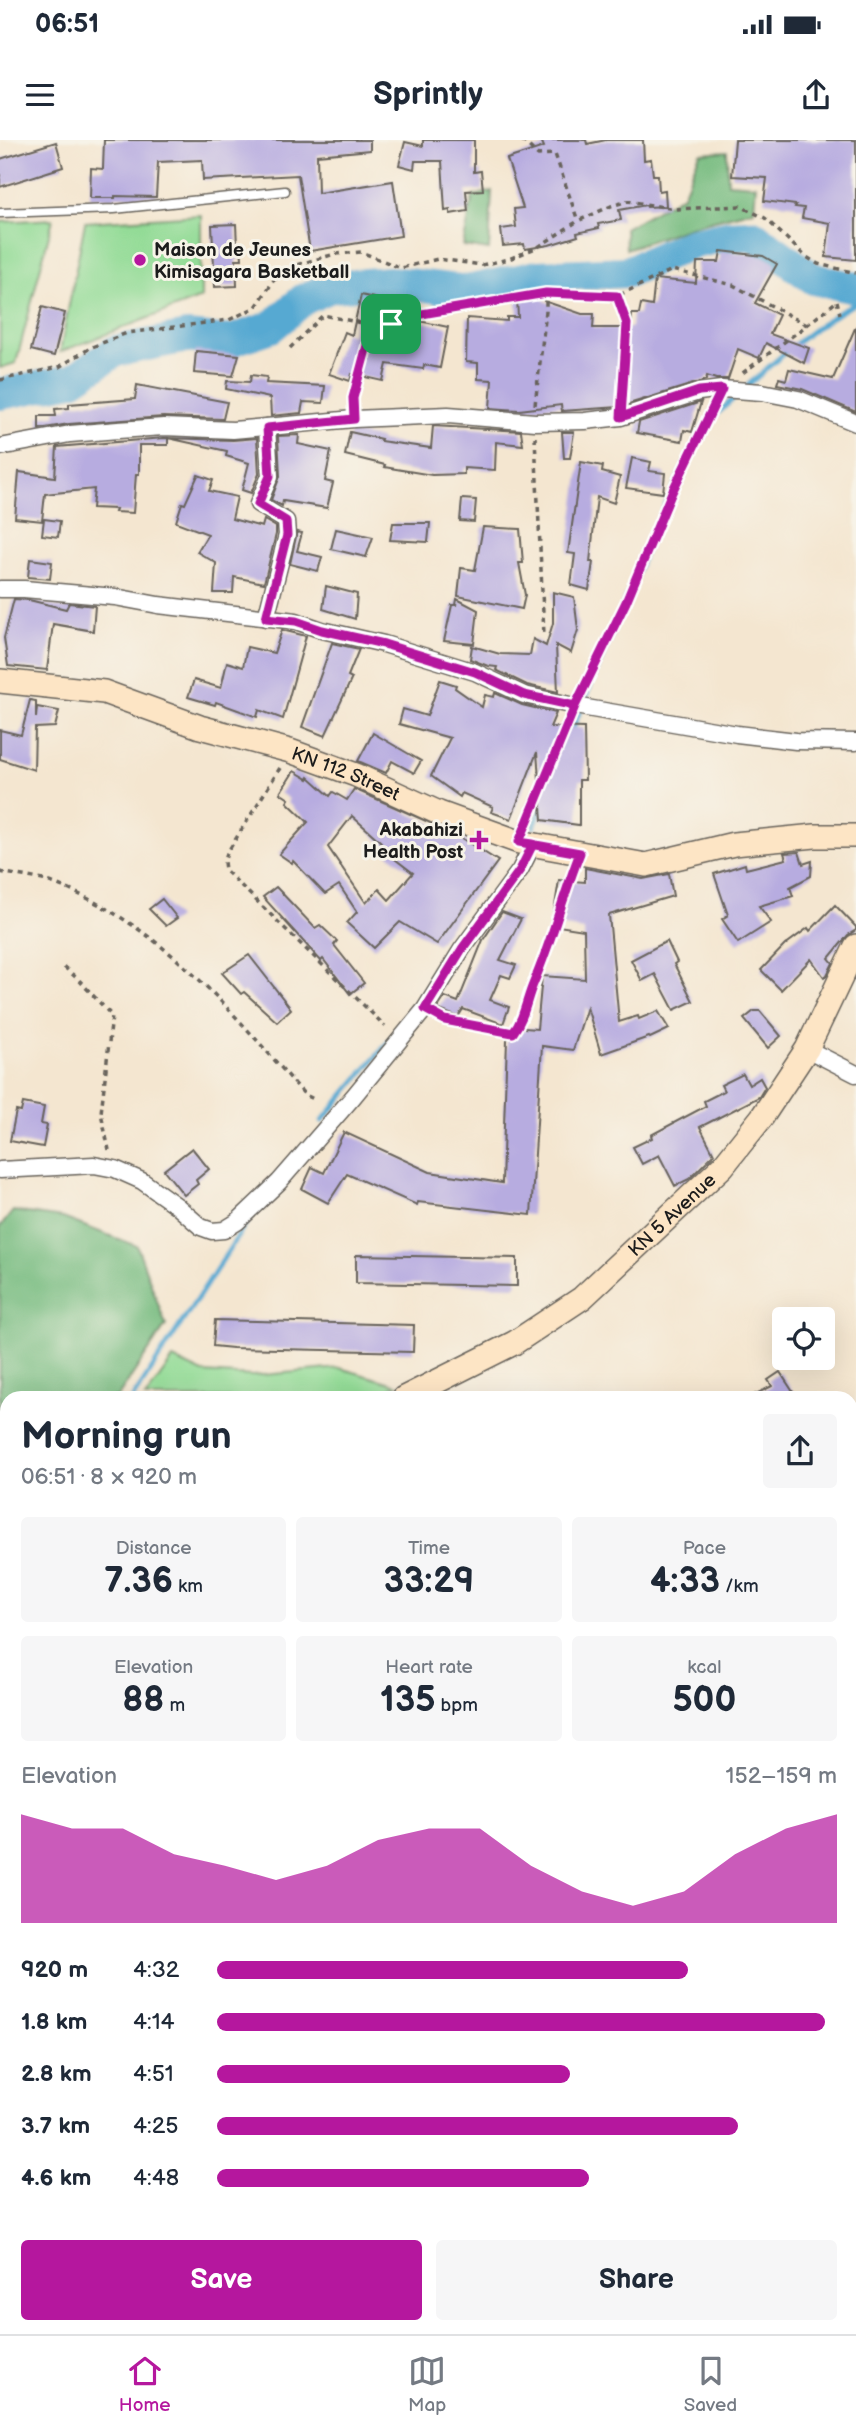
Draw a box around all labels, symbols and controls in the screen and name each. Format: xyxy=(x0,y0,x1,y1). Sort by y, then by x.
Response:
text: 06:51 xyxy=(35,9,99,40)
text: Sprintly xyxy=(373,75,483,114)
icon: menu xyxy=(21,76,59,114)
icon: share xyxy=(797,76,835,114)
place label: Maison de Jeunes Kimisagara Basketball xyxy=(154,239,349,284)
marker: Maison de Jeunes Kimisagara Basketball xyxy=(132,252,148,268)
pin xyxy=(361,294,421,354)
icon: arrive xyxy=(372,305,410,343)
street label: KN 112 Street xyxy=(288,743,403,807)
place label: Akabahizi Health Post xyxy=(363,819,464,864)
marker: Akabahizi Health Post xyxy=(469,830,489,850)
street label: KN 5 Avenue xyxy=(624,1169,721,1262)
map controls xyxy=(772,1307,835,1370)
button: locate xyxy=(772,1307,835,1370)
text: Morning run xyxy=(21,1414,232,1459)
button: share xyxy=(763,1414,837,1488)
text: 06:51 · 8 × 920 m xyxy=(21,1463,197,1491)
text: Distance xyxy=(116,1537,192,1560)
text: Time xyxy=(408,1537,450,1560)
text: Pace xyxy=(683,1537,726,1560)
text: 7.36 xyxy=(104,1560,173,1603)
text: 33:29 xyxy=(384,1560,474,1603)
text: 4:33 xyxy=(650,1560,720,1603)
text: km xyxy=(173,1575,203,1598)
text: /km xyxy=(720,1575,759,1598)
text: Elevation xyxy=(114,1656,193,1679)
text: Heart rate xyxy=(385,1656,473,1679)
text: kcal xyxy=(687,1656,721,1679)
text: 88 xyxy=(122,1679,164,1722)
text: 135 xyxy=(380,1679,435,1722)
text: 500 xyxy=(672,1679,736,1722)
text: m xyxy=(164,1694,185,1717)
text: bpm xyxy=(435,1694,478,1717)
text: Elevation xyxy=(21,1762,117,1790)
text: 152–159 m xyxy=(726,1762,837,1790)
text: 920 m xyxy=(21,1956,88,1984)
text: 4:32 xyxy=(133,1956,179,1984)
text: 1.8 km xyxy=(21,2008,87,2036)
text: 4:14 xyxy=(133,2008,175,2036)
text: 2.8 km xyxy=(21,2060,92,2088)
text: 4:51 xyxy=(133,2060,174,2088)
text: 3.7 km xyxy=(21,2112,90,2140)
text: 4:25 xyxy=(133,2112,178,2140)
text: 4.6 km xyxy=(21,2164,91,2192)
text: 4:48 xyxy=(133,2164,179,2192)
button: Save xyxy=(21,2240,422,2320)
button: Share xyxy=(436,2240,837,2320)
tab: Home xyxy=(119,2352,170,2417)
tab: Map xyxy=(408,2352,446,2417)
tab: Saved xyxy=(684,2352,737,2417)

